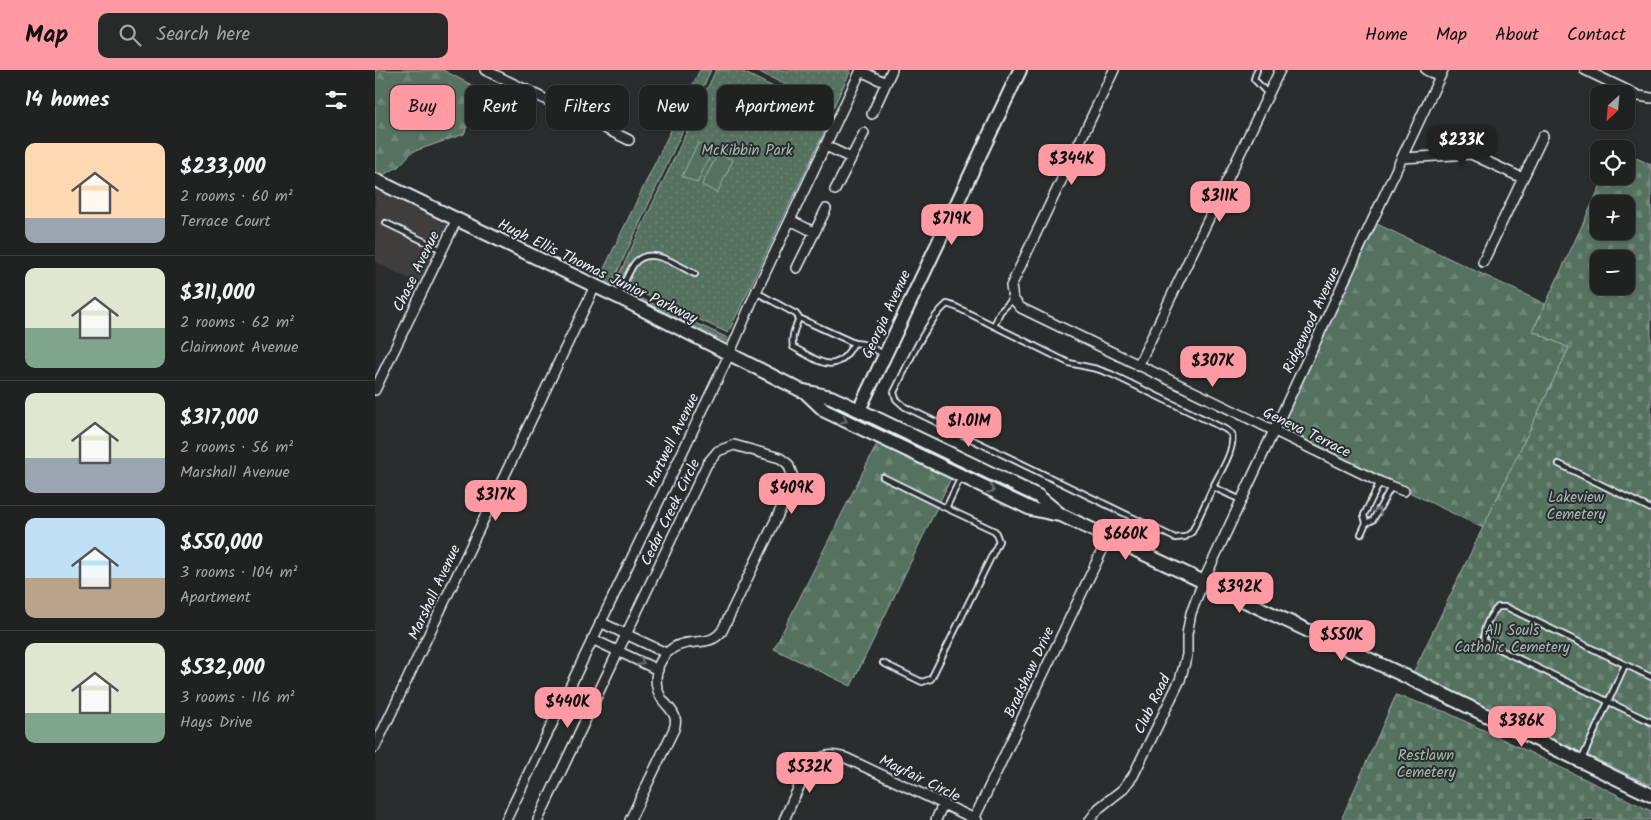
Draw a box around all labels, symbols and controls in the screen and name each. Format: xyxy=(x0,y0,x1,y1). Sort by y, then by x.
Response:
search box xyxy=(98,13,448,58)
text: Map xyxy=(25,16,68,55)
text: Search here xyxy=(156,20,250,50)
icon: search xyxy=(116,21,144,49)
text: Home xyxy=(1365,21,1408,50)
text: Map xyxy=(1436,21,1467,50)
text: About xyxy=(1495,21,1539,50)
text: Contact xyxy=(1567,21,1626,50)
text: 14 homes xyxy=(25,84,110,117)
chip: Buy xyxy=(390,85,455,130)
chip: Rent xyxy=(465,85,536,130)
chip: Filters xyxy=(546,85,629,130)
chip: New xyxy=(639,85,707,130)
chip: Apartment xyxy=(717,85,833,130)
north arrow xyxy=(1590,85,1635,130)
map controls xyxy=(1590,85,1635,295)
icon: filters xyxy=(322,86,350,114)
pin: $233K xyxy=(1427,124,1497,167)
text: $233K xyxy=(1439,128,1485,153)
park label: McKibbin Park xyxy=(701,139,794,163)
button: locate xyxy=(1590,140,1635,185)
pin: $344K xyxy=(1037,144,1107,186)
text: $344K xyxy=(1049,147,1095,172)
text: $233,000 xyxy=(180,151,265,184)
icon: home xyxy=(65,163,125,223)
pin: $311K xyxy=(1185,180,1255,223)
text: 2 rooms · 60 m² xyxy=(180,184,293,209)
text: $311K xyxy=(1201,184,1239,209)
button: + xyxy=(1590,195,1635,240)
pin: $719K xyxy=(917,204,987,246)
text: $719K xyxy=(932,207,972,232)
text: Terrace Court xyxy=(180,209,271,234)
street label: Hugh Ellis Thomas Junior Parkway xyxy=(494,213,702,331)
street label: Chase Avenue xyxy=(387,227,447,316)
button: − xyxy=(1590,250,1635,295)
street label: Ridgewood Avenue xyxy=(1277,263,1347,378)
street label: Georgia Avenue xyxy=(856,266,918,363)
text: $311,000 xyxy=(180,277,254,310)
icon: home xyxy=(65,288,125,348)
text: 2 rooms · 62 m² xyxy=(180,310,294,335)
text: Clairmont Avenue xyxy=(180,335,298,360)
pin: $307K xyxy=(1178,346,1248,388)
text: $307K xyxy=(1191,349,1235,374)
street label: Hartwell Avenue xyxy=(640,389,706,492)
street label: Geneva Terrace xyxy=(1259,401,1355,465)
text: $317,000 xyxy=(180,402,258,435)
pin: $1.01M xyxy=(928,406,1010,448)
text: $1.01M xyxy=(947,409,991,434)
icon: home xyxy=(65,413,125,473)
one-way arrow xyxy=(839,414,848,424)
text: 2 rooms · 56 m² xyxy=(180,435,293,460)
street label: Cedar Creek Circle xyxy=(635,455,707,570)
text: Marshall Avenue xyxy=(180,460,290,485)
pin: $409K xyxy=(757,472,827,515)
text: $409K xyxy=(770,476,814,501)
pin: $317K xyxy=(461,480,531,522)
text: $317K xyxy=(476,483,516,508)
one-way arrow xyxy=(986,484,995,494)
park label: Lakeview Cemetery xyxy=(1547,486,1606,527)
one-way arrow xyxy=(1372,507,1382,516)
pin: $660K xyxy=(1091,518,1161,561)
text: $660K xyxy=(1104,522,1148,547)
text: $550,000 xyxy=(180,527,262,560)
icon: home xyxy=(65,538,125,598)
street label: Marshall Avenue xyxy=(402,541,468,644)
text: 3 rooms · 104 m² xyxy=(180,560,297,585)
pin: $392K xyxy=(1205,572,1275,614)
text: $392K xyxy=(1217,575,1263,600)
text: Apartment xyxy=(180,585,251,610)
park label: All Souls Catholic Cemetery xyxy=(1454,619,1571,660)
pin: $550K xyxy=(1307,620,1377,662)
street label: Bradshaw Drive xyxy=(998,623,1062,722)
text: $550K xyxy=(1320,623,1364,648)
text: $532,000 xyxy=(180,652,265,685)
one-way arrow xyxy=(636,656,645,666)
icon: home xyxy=(65,663,125,723)
street label: Club Road xyxy=(1128,670,1178,738)
text: 3 rooms · 116 m² xyxy=(180,685,295,710)
pin: $440K xyxy=(533,686,603,729)
text: $440K xyxy=(546,690,590,715)
pin: $386K xyxy=(1487,706,1557,748)
text: $386K xyxy=(1499,709,1545,734)
text: Hays Drive xyxy=(180,710,252,735)
park label: Restlawn Cemetery xyxy=(1397,744,1456,785)
street label: Mayfair Circle xyxy=(875,749,964,809)
pin: $532K xyxy=(775,752,845,794)
text: $532K xyxy=(787,755,833,780)

